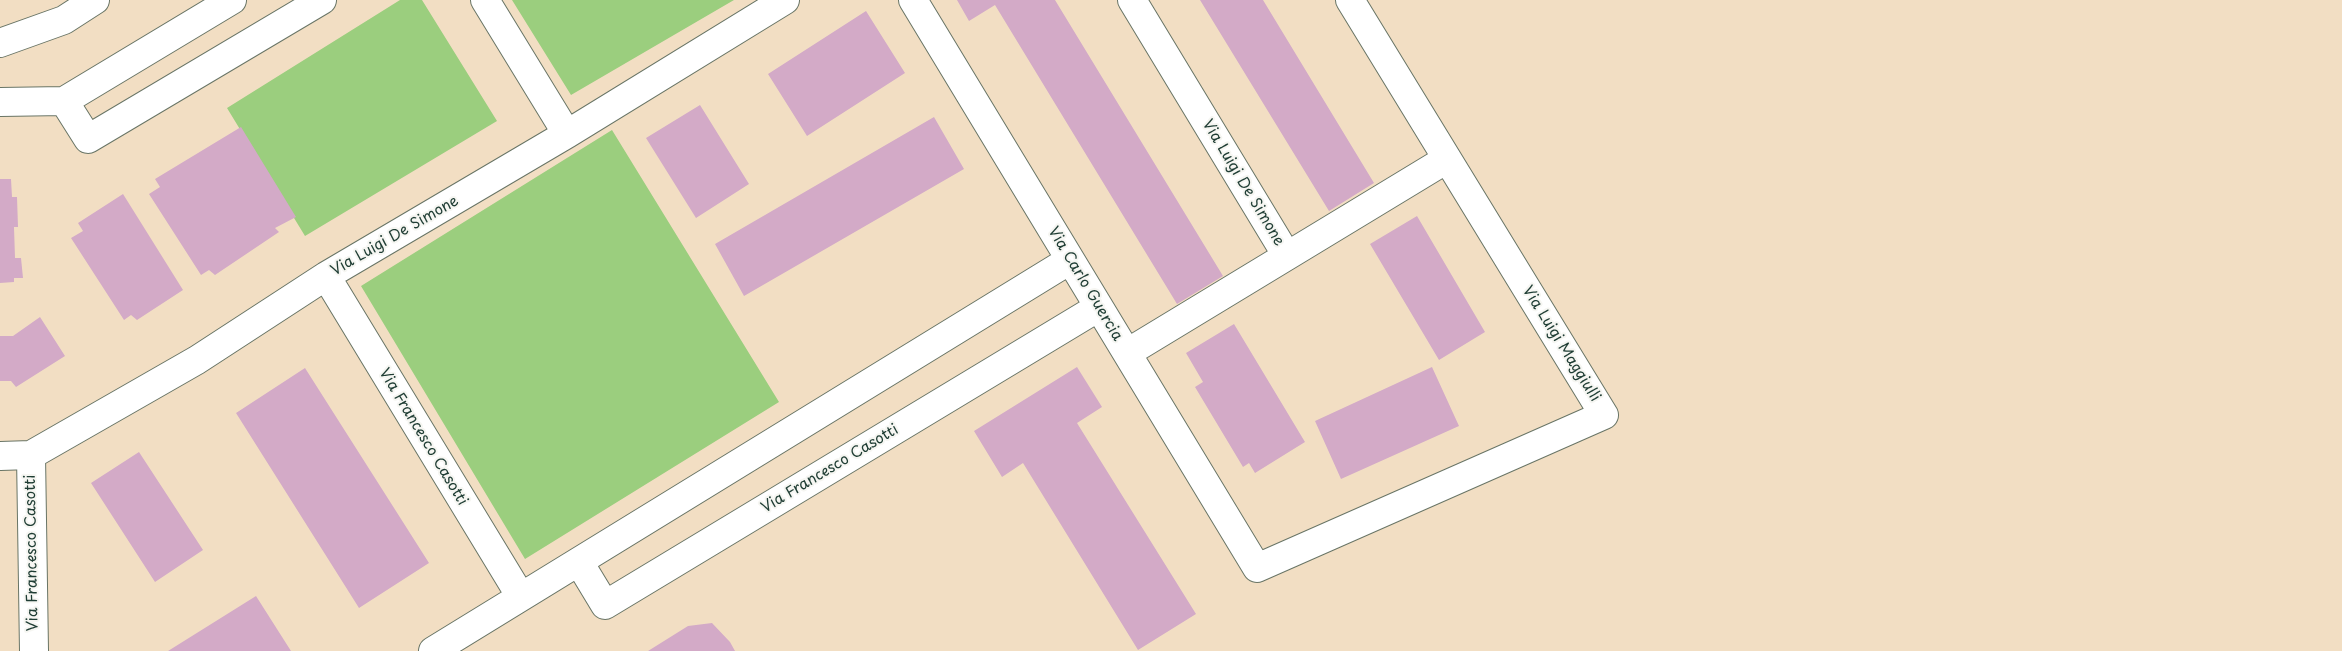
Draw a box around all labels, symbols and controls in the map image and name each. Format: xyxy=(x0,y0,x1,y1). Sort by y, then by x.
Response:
street label: Via Luigi De Simone xyxy=(1198,116,1288,250)
street label: Via Luigi De Simone xyxy=(328,192,462,280)
street label: Via Carlo Guercia xyxy=(1044,224,1126,344)
street label: Via Luigi Maggiulli xyxy=(1518,283,1604,405)
street label: Via Francesco Casotti xyxy=(375,365,471,509)
street label: Via Francesco Casotti xyxy=(758,421,902,517)
street label: Via Francesco Casotti xyxy=(22,474,42,632)

